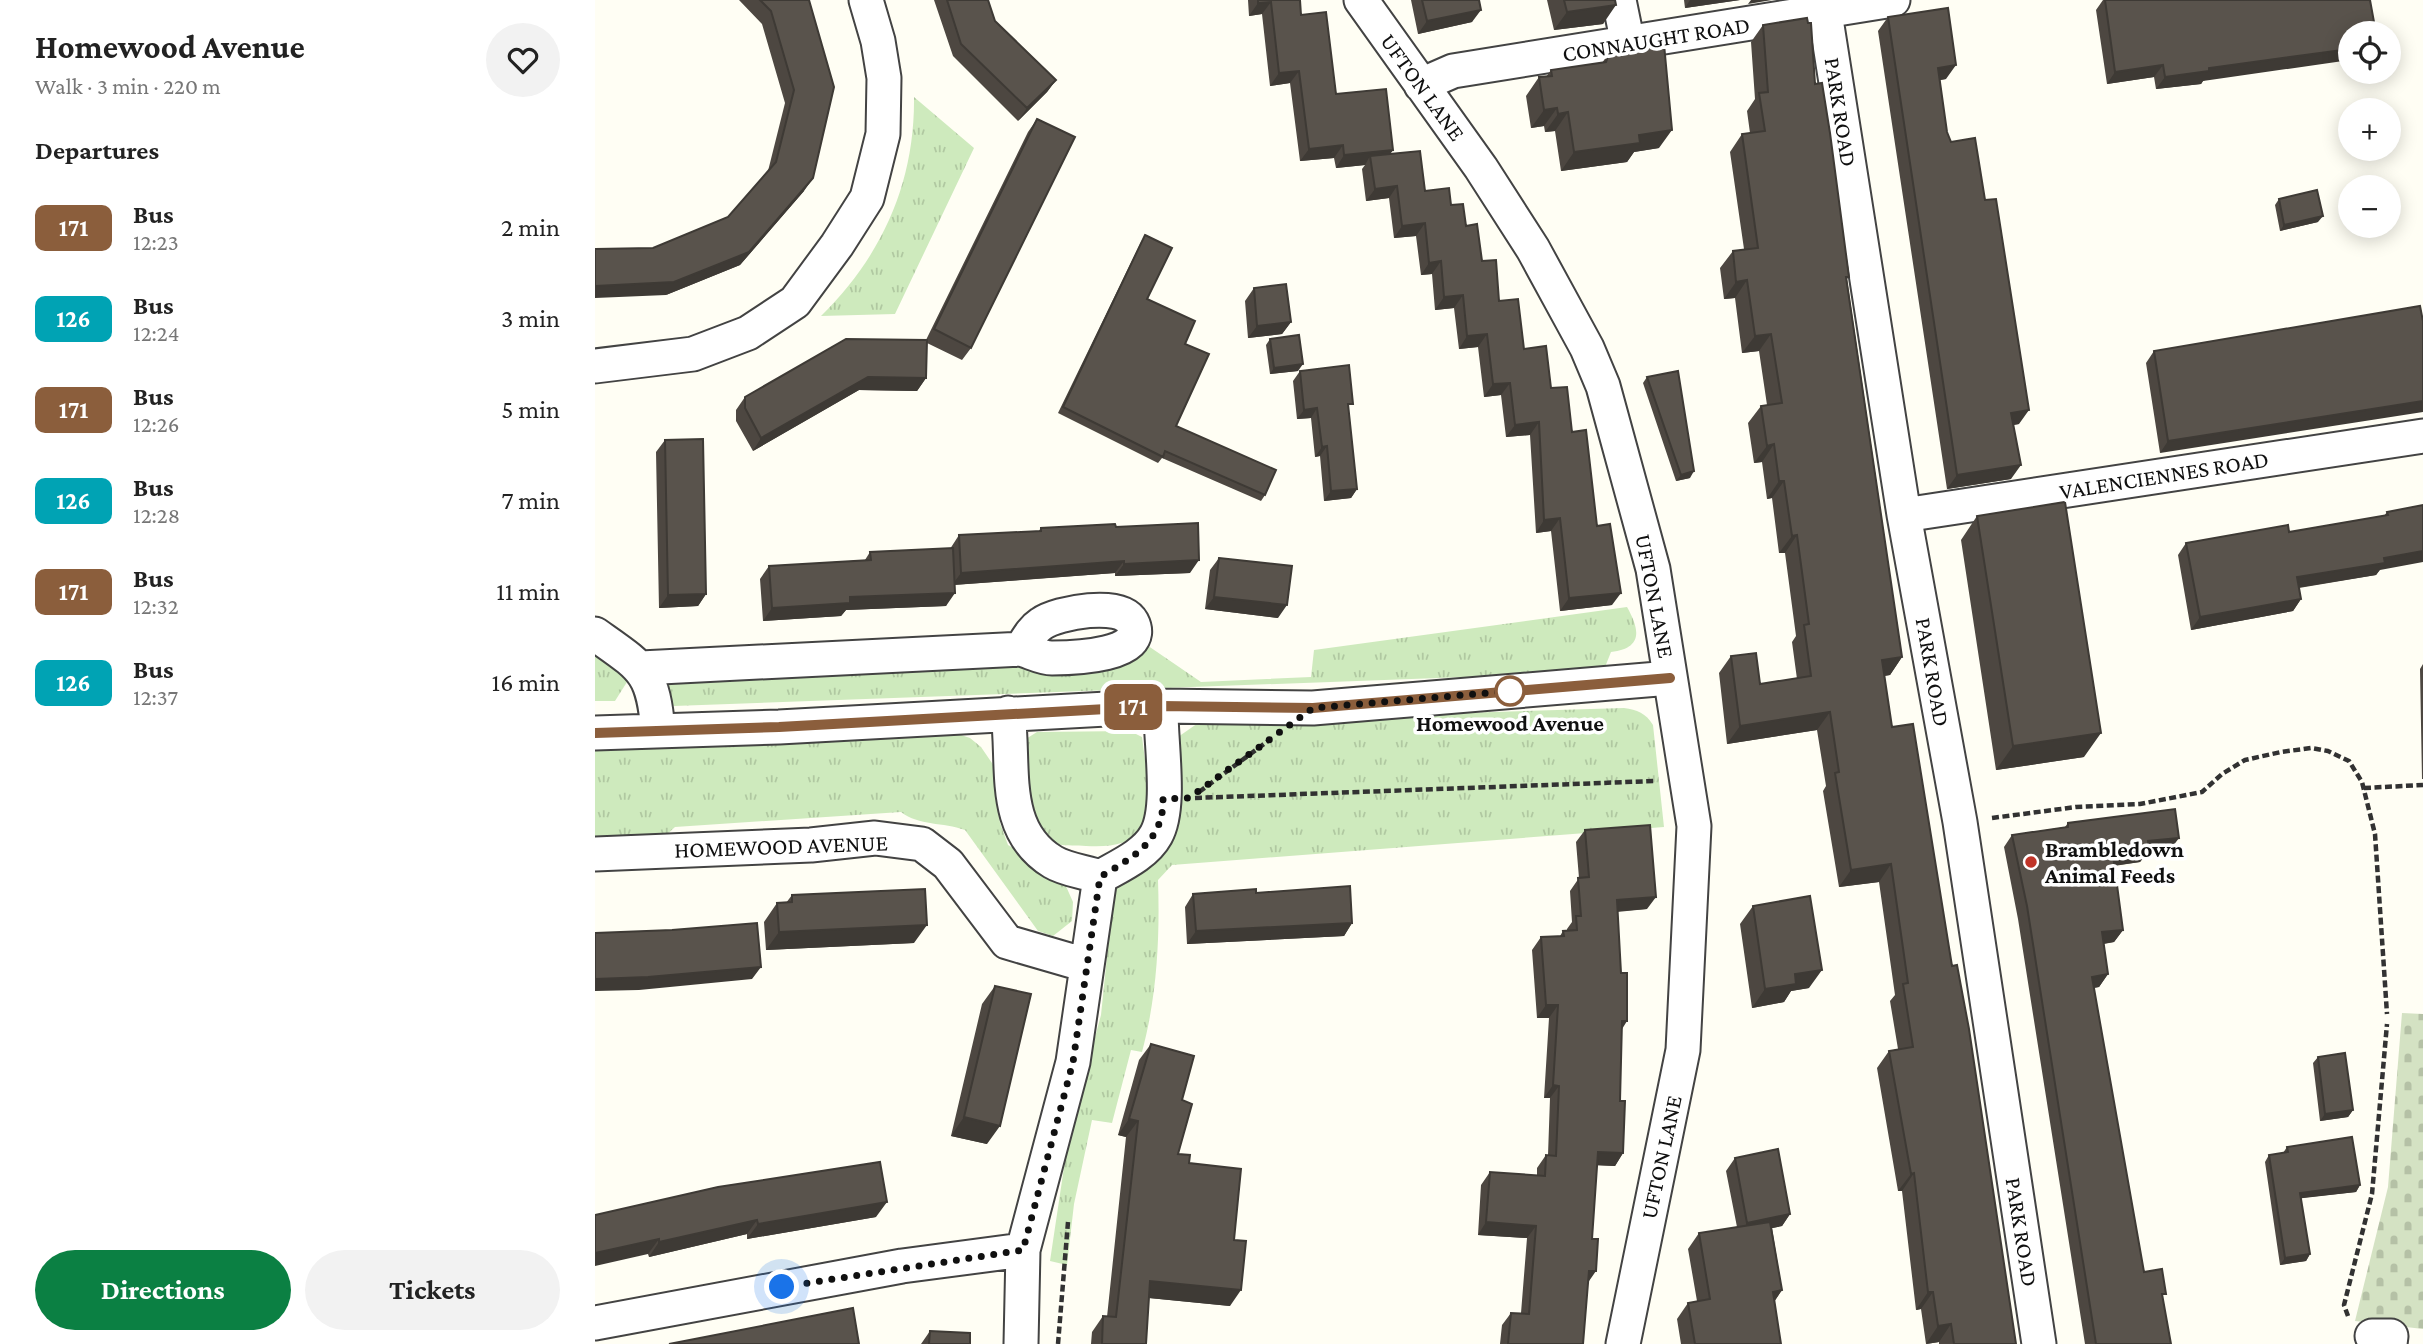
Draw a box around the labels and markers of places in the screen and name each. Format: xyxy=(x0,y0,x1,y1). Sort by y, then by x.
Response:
marker: Homewood Avenue xyxy=(1495,676,1525,706)
place label: Homewood Avenue xyxy=(1416,710,1604,736)
place label: Brambledown Animal Feeds xyxy=(2044,836,2184,888)
marker: Brambledown Animal Feeds xyxy=(2023,854,2039,870)

